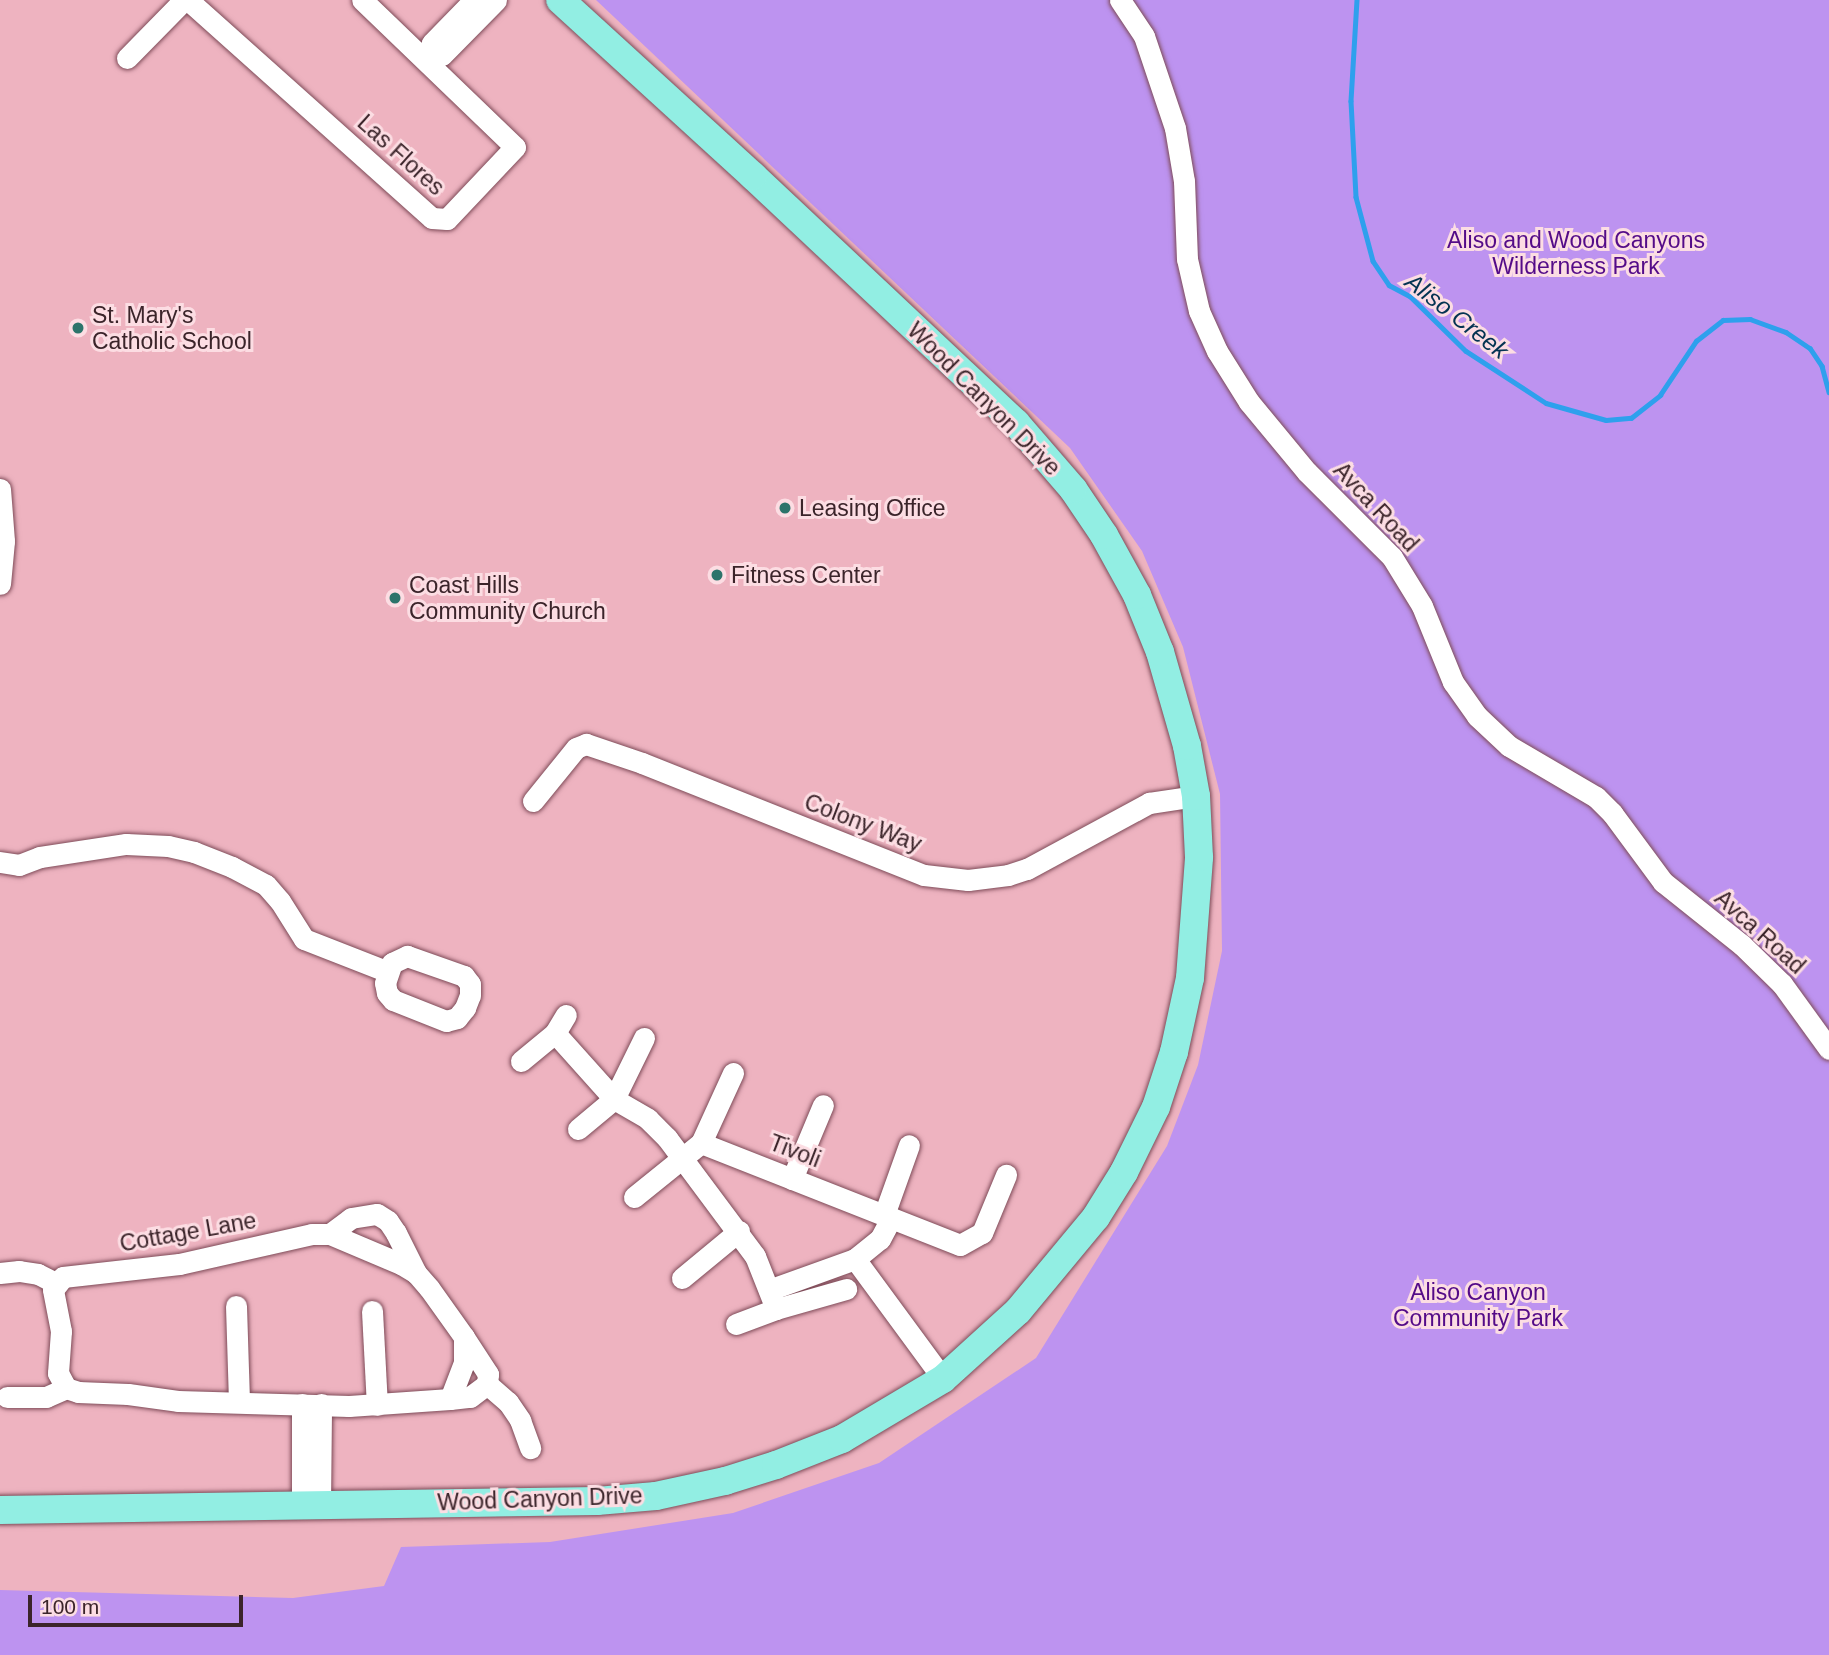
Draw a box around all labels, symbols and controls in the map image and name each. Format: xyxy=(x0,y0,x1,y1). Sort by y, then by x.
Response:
street label: Las Flores xyxy=(352,109,450,201)
park label: Aliso and Wood Canyons Wilderness Park xyxy=(1447,226,1705,280)
water label: Aliso Creek xyxy=(1400,267,1514,365)
place label: St. Mary's Catholic School xyxy=(92,301,252,355)
street label: Wood Canyon Drive xyxy=(902,317,1066,481)
marker: St. Mary's Catholic School xyxy=(70,320,86,336)
street label: Avca Road xyxy=(1328,457,1424,557)
place label: Leasing Office xyxy=(799,494,946,522)
marker: Leasing Office xyxy=(777,500,793,516)
place label: Fitness Center xyxy=(731,561,881,589)
marker: Fitness Center xyxy=(709,567,725,583)
place label: Coast Hills Community Church xyxy=(409,571,606,625)
marker: Coast Hills Community Church xyxy=(387,590,403,606)
street label: Colony Way xyxy=(801,788,925,858)
street label: Avca Road xyxy=(1709,884,1811,980)
street label: Tivoli xyxy=(765,1129,825,1173)
street label: Cottage Lane xyxy=(118,1206,258,1258)
park label: Aliso Canyon Community Park xyxy=(1393,1278,1563,1332)
street label: Wood Canyon Drive xyxy=(437,1482,643,1516)
scale bar xyxy=(32,1582,247,1626)
text: 100 m xyxy=(41,1595,99,1618)

